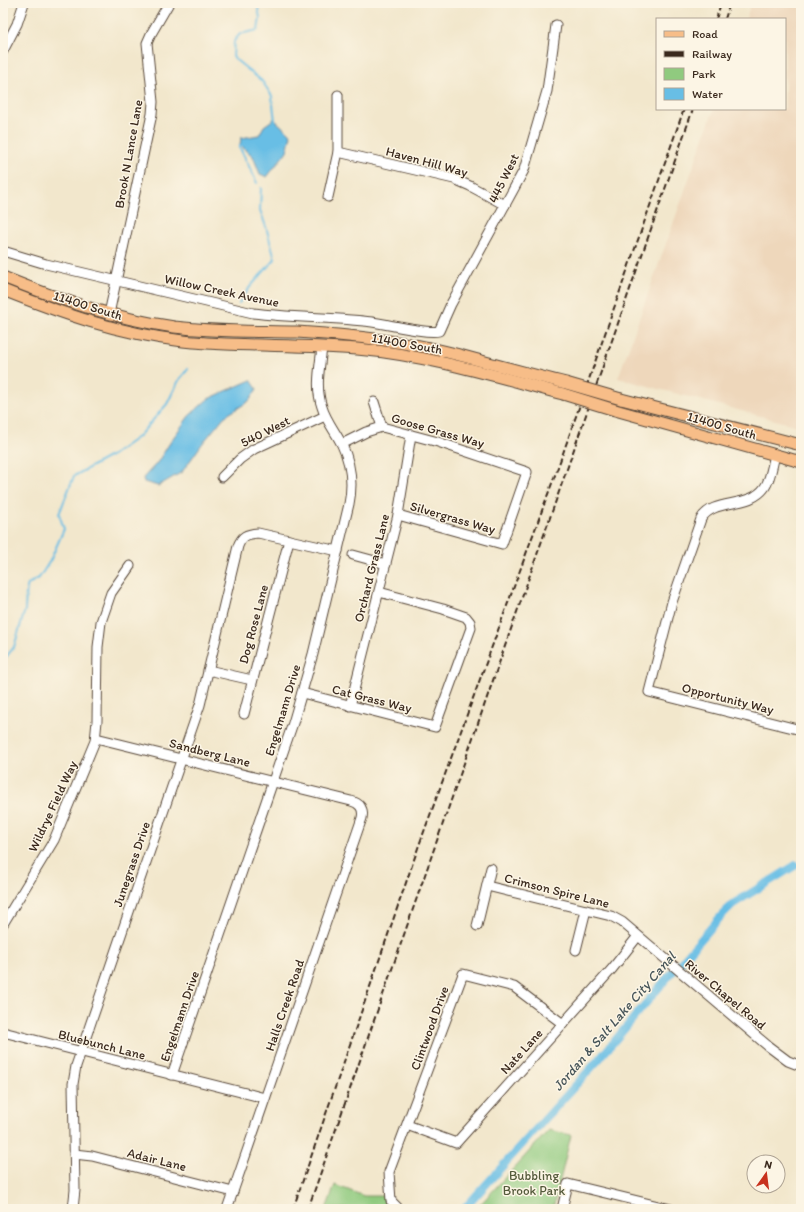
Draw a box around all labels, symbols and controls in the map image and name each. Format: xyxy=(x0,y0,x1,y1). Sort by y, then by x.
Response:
legend xyxy=(656,18,786,110)
text: Road xyxy=(692,27,718,41)
text: Railway xyxy=(692,47,732,61)
text: Park xyxy=(692,67,716,81)
text: Water xyxy=(692,87,723,101)
street label: Brook N Lance Lane xyxy=(112,99,145,210)
street label: Haven Hill Way xyxy=(384,143,470,180)
street label: 445 West xyxy=(485,151,522,205)
street label: Willow Creek Avenue xyxy=(163,271,281,310)
street label: 11400 South xyxy=(52,288,125,323)
street label: 11400 South xyxy=(370,330,444,357)
street label: 11400 South xyxy=(685,408,759,443)
street label: Goose Grass Way xyxy=(390,410,486,451)
street label: 540 West xyxy=(238,413,292,450)
street label: Silvergrass Way xyxy=(408,498,497,537)
street label: Orchard Grass Lane xyxy=(351,512,392,624)
street label: Dog Rose Lane xyxy=(236,583,271,665)
street label: Engelmann Drive xyxy=(261,663,304,758)
street label: Opportunity Way xyxy=(680,680,775,717)
street label: Cat Grass Way xyxy=(330,681,413,716)
street label: Sandberg Lane xyxy=(168,735,252,770)
street label: Wildrye Field Way xyxy=(25,758,80,854)
street label: Junegrass Drive xyxy=(110,820,153,909)
street label: Crimson Spire Lane xyxy=(503,870,611,911)
water label: Jordan & Salt Lake City Canal xyxy=(549,948,680,1094)
street label: River Chapel Road xyxy=(682,956,769,1033)
street label: Halls Creek Road xyxy=(262,957,307,1053)
street label: Engelmann Drive xyxy=(157,969,202,1063)
street label: Clintwood Drive xyxy=(407,984,452,1072)
street label: Bluebunch Lane xyxy=(57,1026,147,1063)
street label: Nate Lane xyxy=(497,1026,546,1077)
street label: Adair Lane xyxy=(126,1145,188,1174)
north arrow xyxy=(746,1154,786,1194)
text: N xyxy=(763,1158,773,1172)
park label: Bubbling Brook Park xyxy=(503,1168,565,1198)

